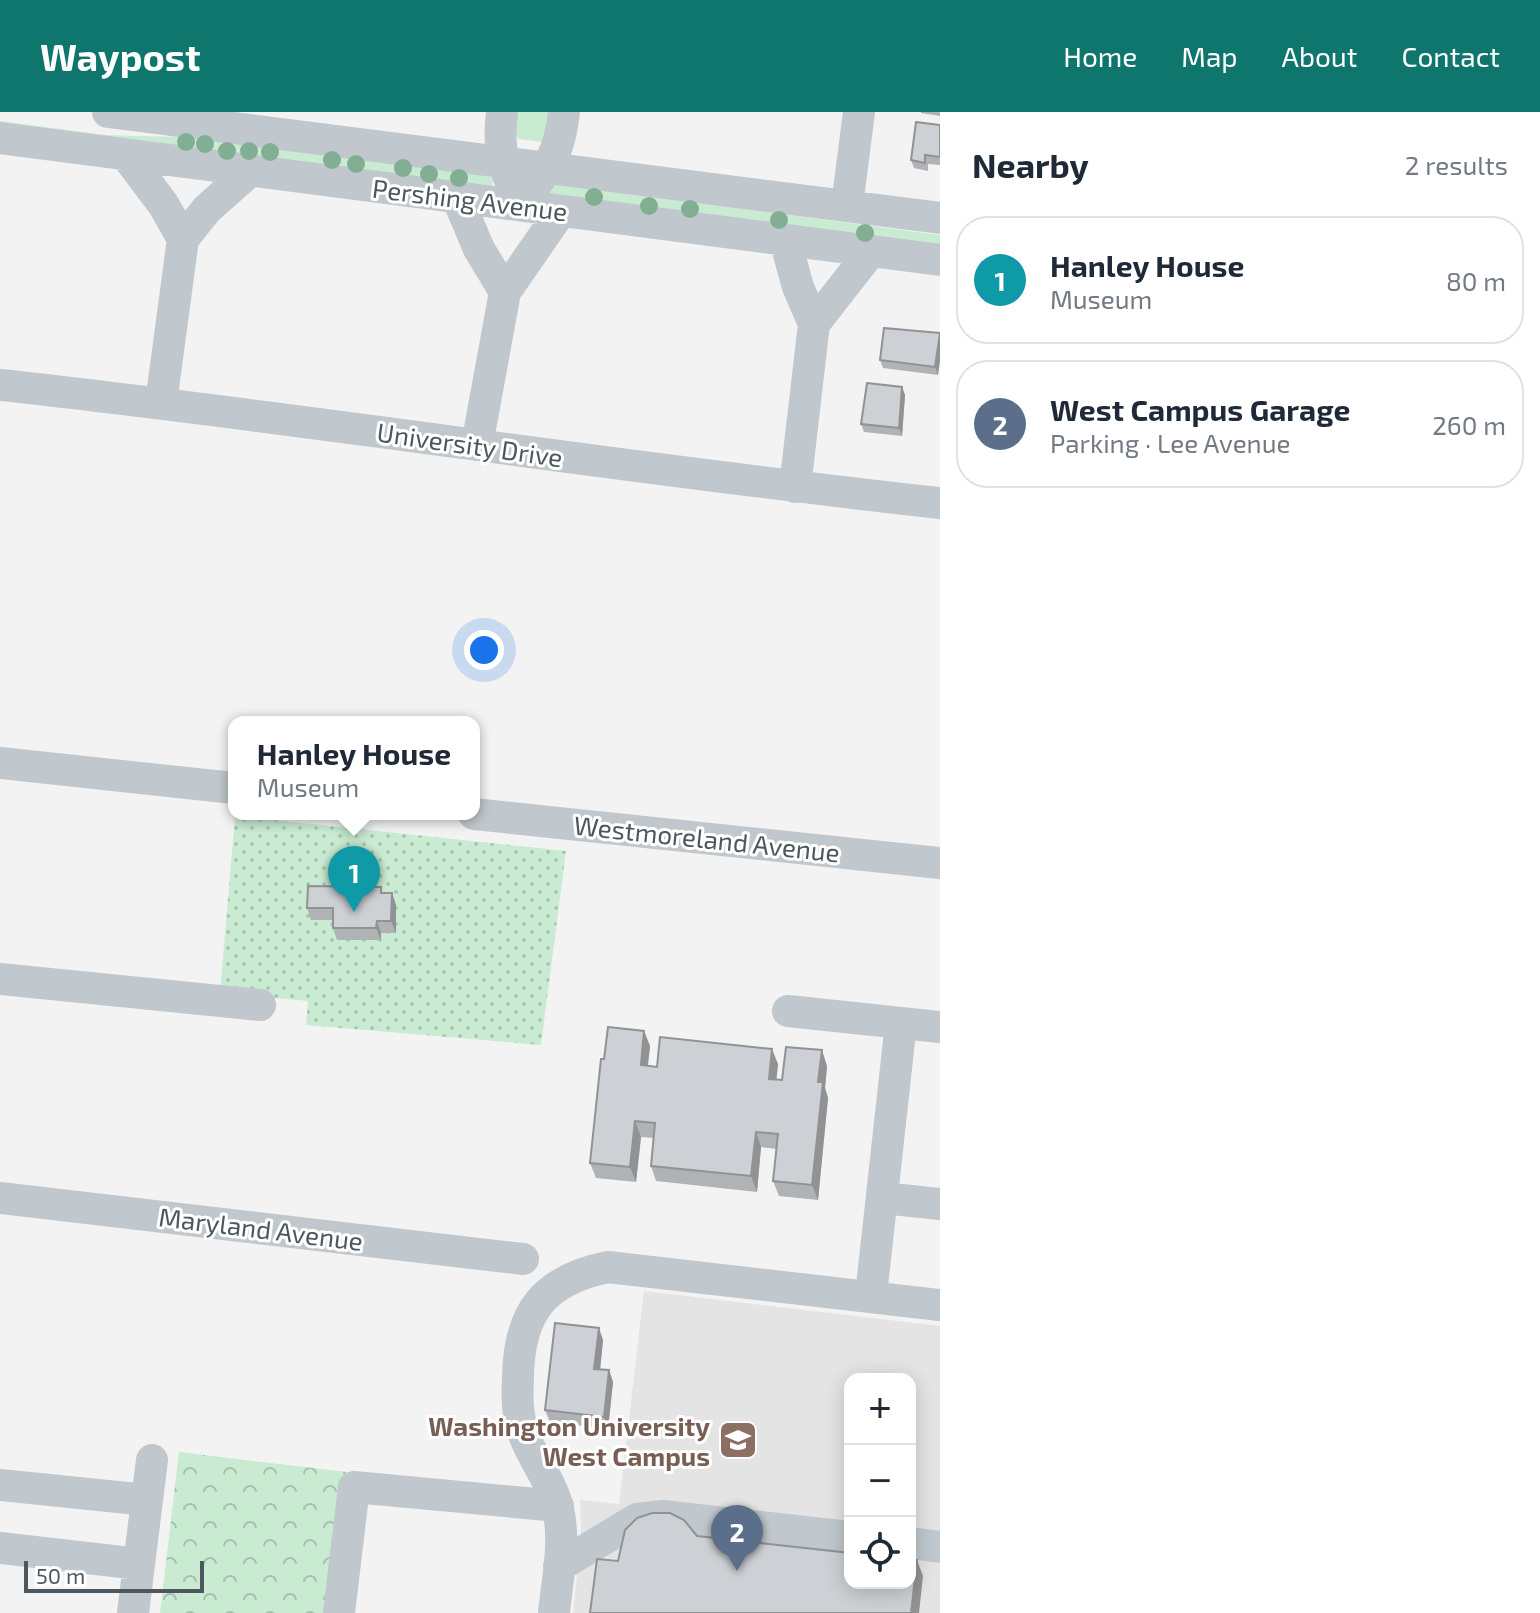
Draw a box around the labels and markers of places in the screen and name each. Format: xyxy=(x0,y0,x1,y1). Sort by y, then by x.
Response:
pin: 1 xyxy=(328,846,380,912)
place label: Washington University West Campus xyxy=(428,1410,710,1471)
school or university icon: Washington University West Campus xyxy=(717,1419,759,1461)
pin: 2 xyxy=(711,1505,763,1571)

